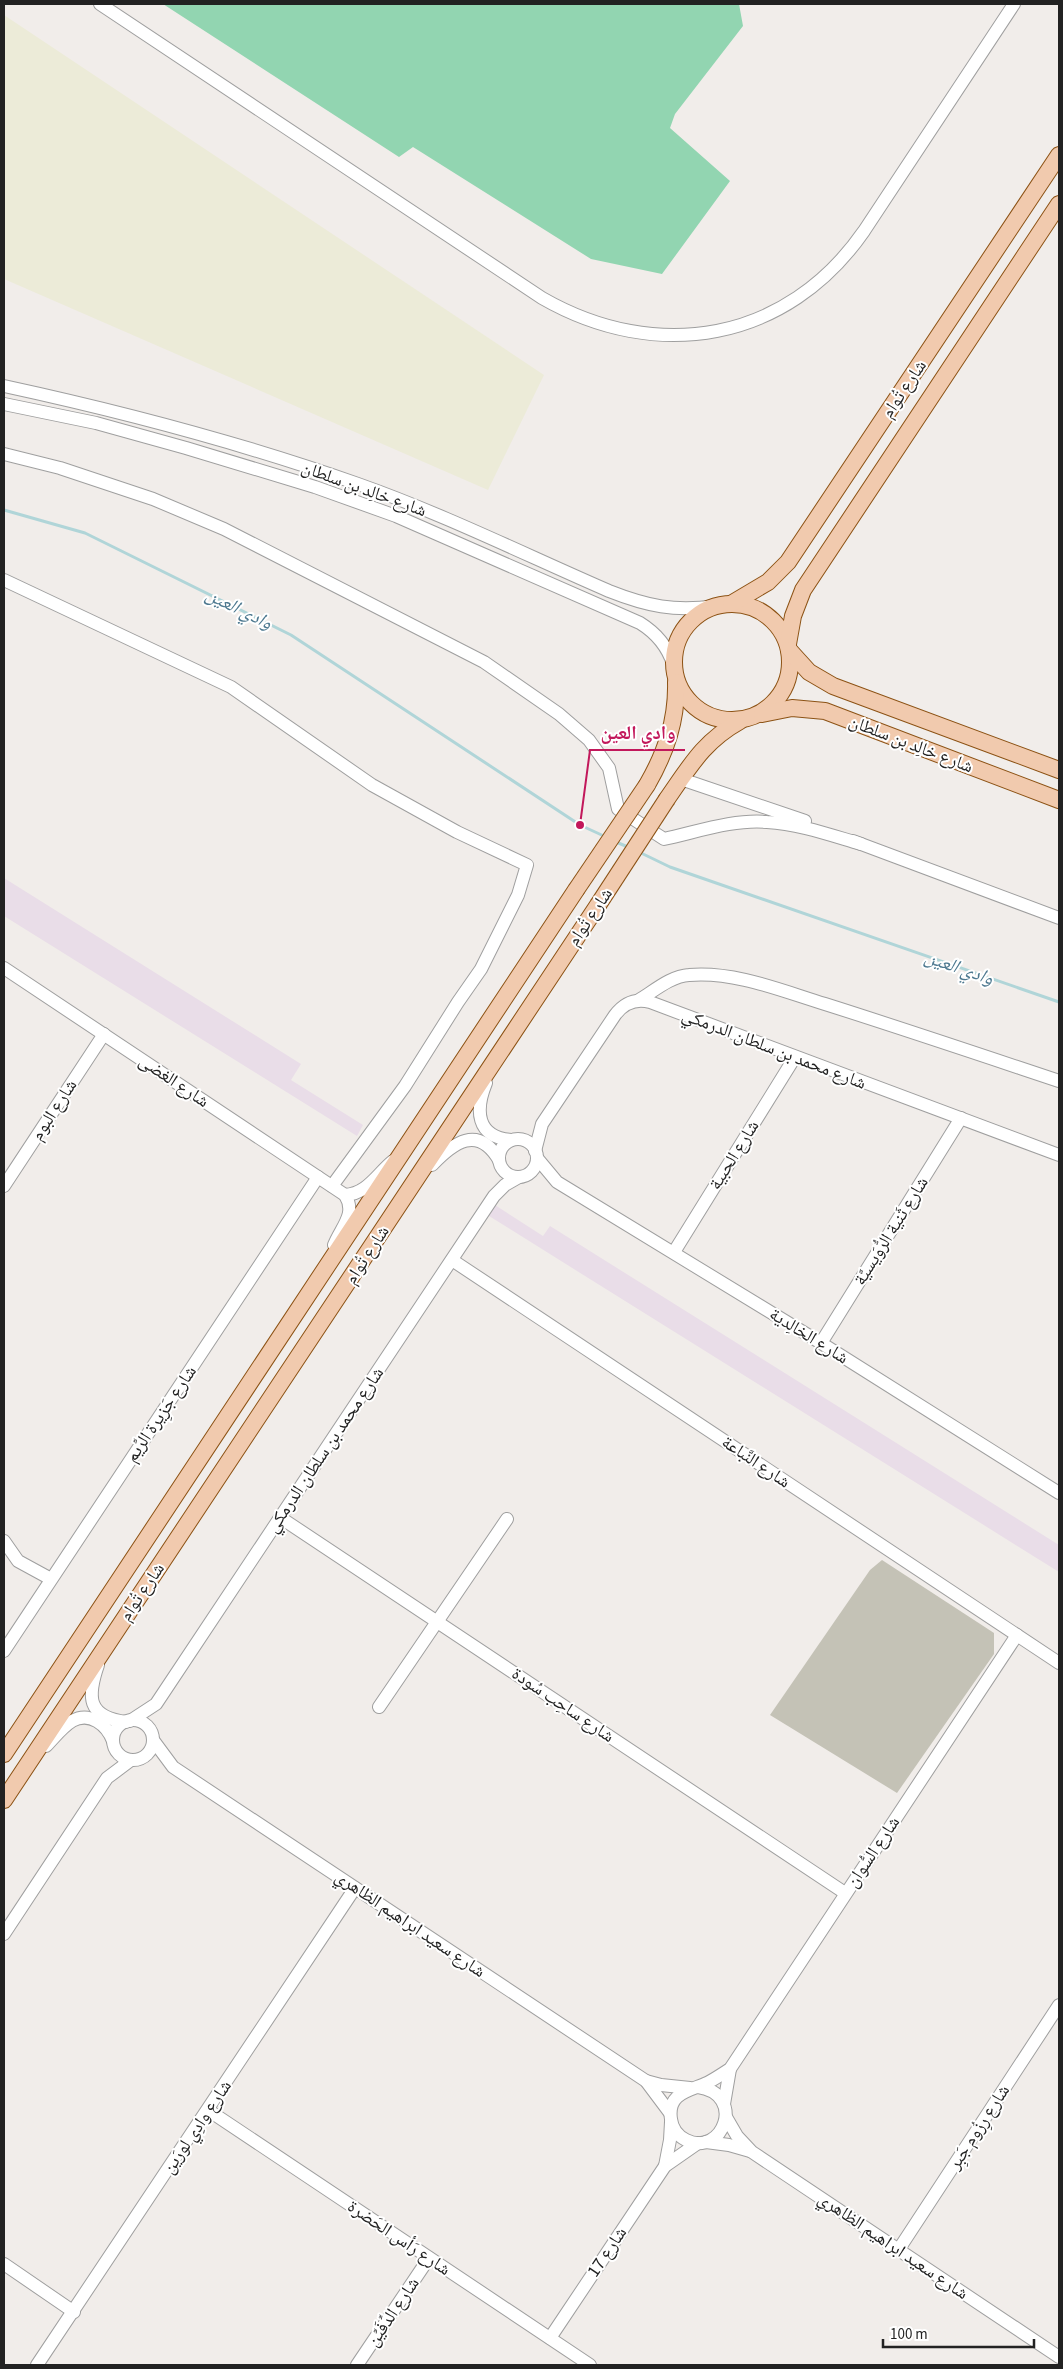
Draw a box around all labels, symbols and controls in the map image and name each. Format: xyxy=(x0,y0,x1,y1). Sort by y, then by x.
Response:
street label: شارع تُوام xyxy=(875,355,933,423)
street label: شارع خالِد بن سلطان xyxy=(298,455,430,523)
water label: وادي العين xyxy=(201,581,277,638)
street label: شارع خالِد بن سلطان xyxy=(845,709,977,779)
callout: وادي العين xyxy=(590,716,685,750)
text: وادي العين xyxy=(600,720,676,748)
street label: شارع تُوام xyxy=(561,883,619,951)
water label: وادي العين xyxy=(921,944,997,993)
street label: شارع محمد بن سلطان الدرمكي xyxy=(678,1002,870,1097)
street label: شارع الغضى xyxy=(134,1048,214,1114)
street label: شارع البوم xyxy=(25,1075,83,1145)
street label: شارع الحبية xyxy=(703,1115,765,1195)
street label: شارع ثَنية الرُّوَيسيَّة xyxy=(848,1172,934,1290)
street label: شارع تُوام xyxy=(339,1221,395,1289)
street label: شارع الخالِدية xyxy=(765,1302,853,1370)
street label: شارع جَزِيرة الرِّيم xyxy=(119,1361,203,1467)
street label: شارع محمد بن سلطان الدرمكي xyxy=(260,1362,391,1539)
street label: شارع النَّباعة xyxy=(717,1430,795,1494)
street label: شارع تُوام xyxy=(113,1558,171,1626)
street label: شارع ساحِب سُودة xyxy=(507,1661,619,1749)
street label: شارع السُّوان xyxy=(840,1811,906,1893)
street label: شارع سعيد ابراهيم الظاهري xyxy=(329,1864,490,1985)
street label: شارع وادِي لورَين xyxy=(156,2075,239,2180)
street label: شارع رِزُوم جَبِر xyxy=(942,2080,1016,2175)
street label: شارع سعيد ابراهيم الظاهري xyxy=(812,2186,973,2307)
street label: شارع رَأس الحَضرة xyxy=(342,2194,456,2282)
street label: شارع 17 xyxy=(581,2222,633,2282)
street label: شارع الدِّفَيِّن xyxy=(361,2272,425,2352)
scale bar xyxy=(883,2316,1034,2348)
text: 100 m xyxy=(890,2324,928,2345)

